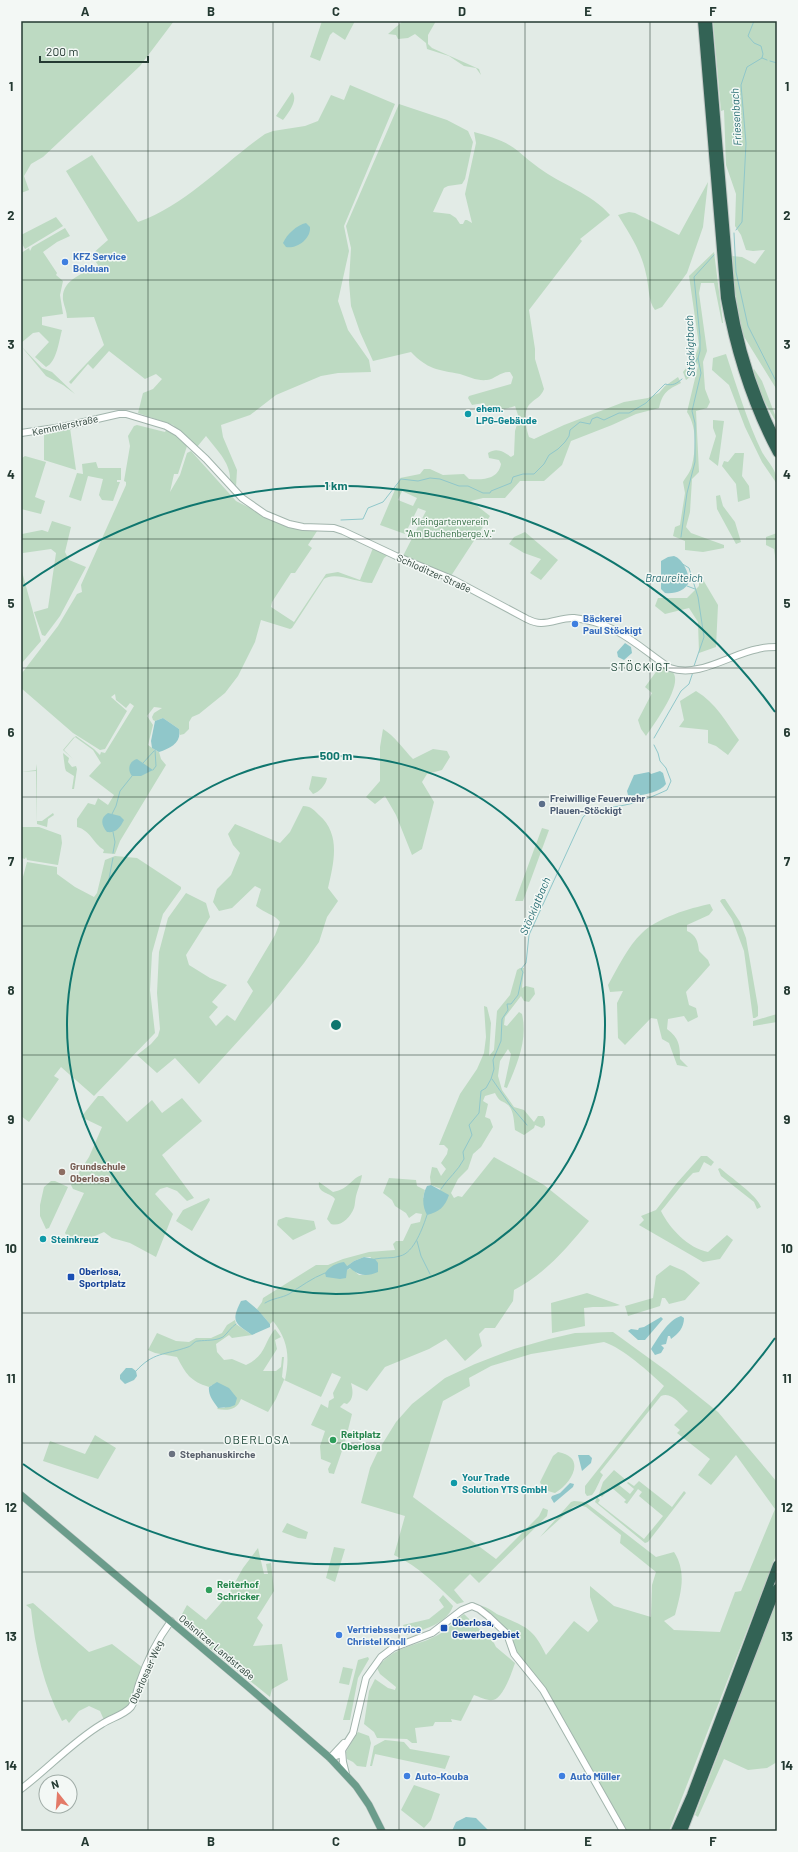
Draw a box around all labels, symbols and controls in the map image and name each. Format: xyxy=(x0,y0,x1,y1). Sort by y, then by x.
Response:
text: A xyxy=(81,3,90,19)
text: B xyxy=(207,3,215,19)
text: C xyxy=(332,3,340,19)
text: D xyxy=(458,3,466,19)
text: E xyxy=(584,3,592,19)
text: F xyxy=(709,3,717,19)
scale bar xyxy=(40,38,148,64)
text: 200 m xyxy=(46,44,78,58)
text: 1 xyxy=(9,78,13,94)
text: 1 xyxy=(785,78,789,94)
water label: Friesenbach xyxy=(727,88,744,146)
text: 2 xyxy=(7,207,15,223)
text: 2 xyxy=(783,207,791,223)
place label: KFZ Service Bolduan xyxy=(73,250,127,274)
marker: KFZ Service Bolduan xyxy=(60,257,70,267)
water label: Stöckigtbach xyxy=(682,315,697,377)
text: 3 xyxy=(7,336,15,352)
text: 3 xyxy=(783,336,791,352)
place label: ehem. LPG-Gebäude xyxy=(476,402,538,426)
marker: ehem. LPG-Gebäude xyxy=(463,409,473,419)
street label: Kemmlerstraße xyxy=(31,412,99,438)
text: 4 xyxy=(7,466,15,482)
text: 4 xyxy=(783,466,791,482)
text: 1 km xyxy=(324,478,348,492)
park label: Kleingartenverein "Am Buchenberge.V." xyxy=(405,515,495,539)
street label: Schloditzer Straße xyxy=(395,551,473,595)
water label: Braureiteich xyxy=(645,571,703,584)
text: 5 xyxy=(7,595,15,611)
text: 5 xyxy=(783,595,791,611)
place label: Bäckerei Paul Stöckigt xyxy=(583,612,642,636)
marker: Bäckerei Paul Stöckigt xyxy=(570,619,580,629)
district label: STÖCKIGT xyxy=(611,659,671,673)
text: 6 xyxy=(8,724,15,740)
text: 6 xyxy=(784,724,791,740)
text: 500 m xyxy=(320,748,352,762)
place label: Freiwillige Feuerwehr Plauen-Stöckigt xyxy=(550,792,646,816)
marker: Freiwillige Feuerwehr Plauen-Stöckigt xyxy=(537,799,547,809)
text: 7 xyxy=(8,853,15,869)
text: 7 xyxy=(784,853,791,869)
water label: Stöckigtbach xyxy=(516,875,553,937)
text: 8 xyxy=(7,982,15,998)
text: 8 xyxy=(783,982,791,998)
centre of rings xyxy=(329,1018,343,1032)
text: 9 xyxy=(8,1111,15,1127)
text: 9 xyxy=(784,1111,791,1127)
place label: Grundschule Oberlosa xyxy=(70,1160,126,1184)
marker: Grundschule Oberlosa xyxy=(57,1167,67,1177)
place label: Steinkreuz xyxy=(51,1233,99,1245)
marker: Steinkreuz xyxy=(38,1234,48,1244)
text: 10 xyxy=(5,1240,17,1256)
text: 10 xyxy=(781,1240,793,1256)
place label: Oberlosa, Sportplatz xyxy=(79,1265,126,1289)
marker: Oberlosa, Sportplatz xyxy=(66,1272,76,1282)
text: 11 xyxy=(6,1370,16,1386)
text: 11 xyxy=(782,1370,792,1386)
place label: Reitplatz Oberlosa xyxy=(341,1428,381,1452)
district label: OBERLOSA xyxy=(224,1432,290,1446)
marker: Reitplatz Oberlosa xyxy=(328,1435,338,1445)
place label: Stephanuskirche xyxy=(180,1448,256,1460)
marker: Stephanuskirche xyxy=(167,1449,177,1459)
place label: Your Trade Solution YTS GmbH xyxy=(462,1471,547,1495)
marker: Your Trade Solution YTS GmbH xyxy=(449,1478,459,1488)
text: 12 xyxy=(5,1499,17,1515)
text: 12 xyxy=(781,1499,793,1515)
place label: Reiterhof Schricker xyxy=(217,1578,260,1602)
marker: Reiterhof Schricker xyxy=(204,1585,214,1595)
street label: Oelsnitzer Landstraße xyxy=(177,1612,257,1682)
place label: Oberlosa, Gewerbegebiet xyxy=(452,1616,520,1640)
place label: Vertriebsservice Christel Knoll xyxy=(347,1623,422,1647)
marker: Oberlosa, Gewerbegebiet xyxy=(439,1623,449,1633)
text: 13 xyxy=(5,1628,17,1644)
text: 13 xyxy=(781,1628,793,1644)
marker: Vertriebsservice Christel Knoll xyxy=(334,1630,344,1640)
street label: Oberlosaer Weg xyxy=(127,1638,165,1706)
text: 14 xyxy=(5,1757,17,1773)
text: 14 xyxy=(781,1757,793,1773)
place label: Auto-Kouba xyxy=(415,1770,468,1782)
place label: Auto Müller xyxy=(570,1770,620,1782)
marker: Auto-Kouba xyxy=(402,1771,412,1781)
marker: Auto Müller xyxy=(557,1771,567,1781)
north arrow xyxy=(38,1774,78,1814)
text: N xyxy=(50,1777,60,1791)
text: A xyxy=(81,1833,90,1849)
text: B xyxy=(207,1833,215,1849)
text: C xyxy=(332,1833,340,1849)
text: D xyxy=(458,1833,466,1849)
text: E xyxy=(584,1833,592,1849)
text: F xyxy=(709,1833,717,1849)

